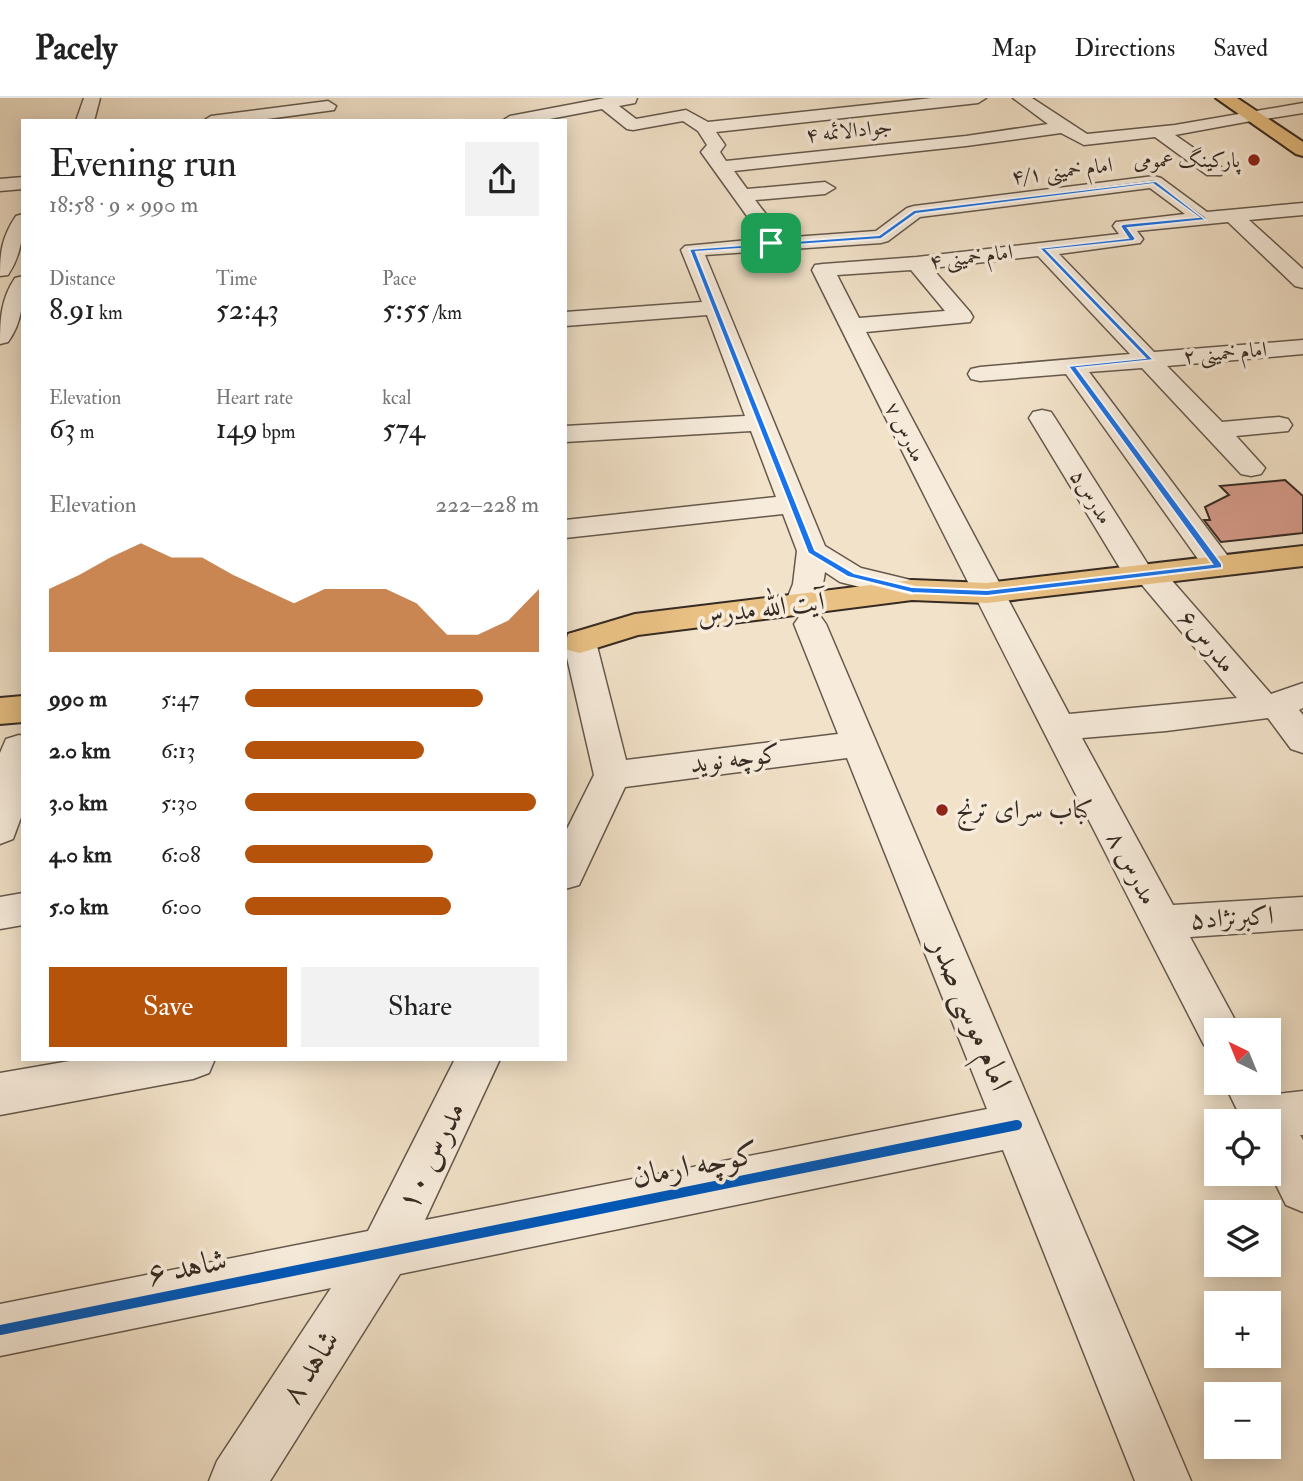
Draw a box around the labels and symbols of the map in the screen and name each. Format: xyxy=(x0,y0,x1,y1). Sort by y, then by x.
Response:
street label: جوادالائمه ۴ xyxy=(804,113,894,149)
place label: پارکینگ عمومی xyxy=(1133,147,1241,175)
street label: امام خمینی ۴/۱ xyxy=(1010,151,1115,195)
marker: پارکینگ عمومی xyxy=(1246,152,1262,168)
pin xyxy=(741,213,801,273)
street label: امام خمینی ۴ xyxy=(928,238,1015,279)
street label: امام خمینی ۲ xyxy=(1182,336,1268,374)
street label: مدرس ۷ xyxy=(878,397,932,467)
street label: مدرس۵ xyxy=(1064,465,1118,529)
street label: آیت الله مدرس xyxy=(695,580,829,633)
street label: مدرس۶ xyxy=(1171,602,1243,680)
street label: کوچه نوید xyxy=(688,738,782,781)
place label: کباب سرای ترنج xyxy=(956,794,1093,831)
marker: کباب سرای ترنج xyxy=(934,802,950,818)
street label: مدرس ۸ xyxy=(1099,826,1165,910)
street label: اکبرنژاد۵ xyxy=(1189,900,1275,936)
street label: امام موسی صدر xyxy=(913,929,1021,1099)
north arrow xyxy=(1204,1018,1281,1096)
street label: مدرس ۱۰ xyxy=(388,1095,474,1217)
street label: کوچه ارمان xyxy=(628,1133,762,1198)
street label: شاهد ۶ xyxy=(144,1240,230,1294)
street label: شاهد ۸ xyxy=(271,1322,349,1412)

